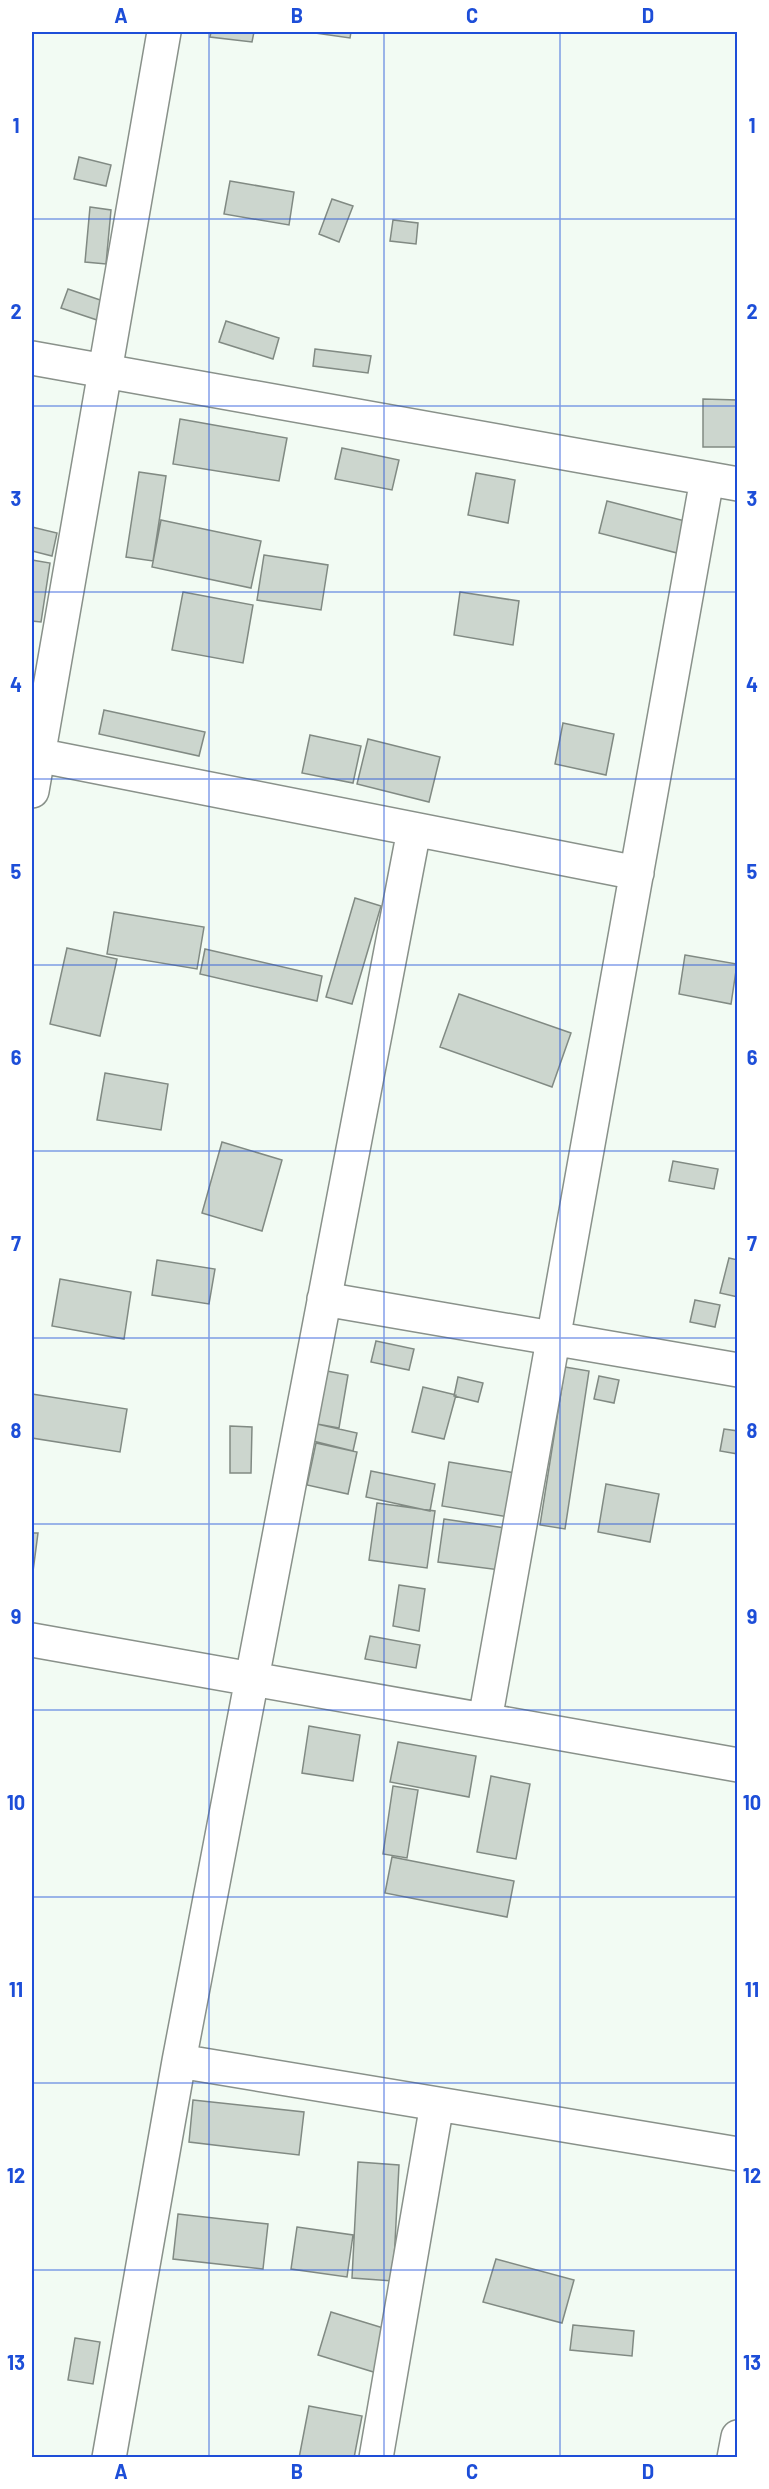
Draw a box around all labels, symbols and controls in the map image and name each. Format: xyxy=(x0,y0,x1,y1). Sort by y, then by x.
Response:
text: A xyxy=(114,3,128,27)
text: B xyxy=(291,3,303,27)
text: C xyxy=(466,3,478,27)
text: D xyxy=(642,3,654,27)
text: 1 xyxy=(12,113,20,137)
text: 1 xyxy=(748,113,756,137)
text: 2 xyxy=(10,299,22,323)
text: 2 xyxy=(746,299,758,323)
text: 3 xyxy=(11,486,21,510)
text: 3 xyxy=(747,486,757,510)
text: 4 xyxy=(10,672,22,696)
text: 4 xyxy=(746,672,758,696)
text: 5 xyxy=(11,859,22,883)
text: 5 xyxy=(747,859,758,883)
text: 6 xyxy=(11,1045,22,1069)
text: 6 xyxy=(747,1045,758,1069)
text: 7 xyxy=(11,1231,21,1255)
text: 7 xyxy=(747,1231,757,1255)
text: 8 xyxy=(11,1418,22,1442)
text: 8 xyxy=(747,1418,758,1442)
text: 9 xyxy=(11,1604,21,1628)
text: 9 xyxy=(747,1604,757,1628)
text: 10 xyxy=(7,1790,25,1814)
text: 10 xyxy=(743,1790,761,1814)
text: 11 xyxy=(9,1977,23,2001)
text: 11 xyxy=(745,1977,759,2001)
text: 12 xyxy=(7,2163,25,2187)
text: 12 xyxy=(743,2163,761,2187)
text: 13 xyxy=(7,2350,25,2374)
text: 13 xyxy=(743,2350,761,2374)
text: A xyxy=(114,2459,128,2483)
text: B xyxy=(291,2459,303,2483)
text: C xyxy=(466,2459,478,2483)
text: D xyxy=(642,2459,654,2483)

